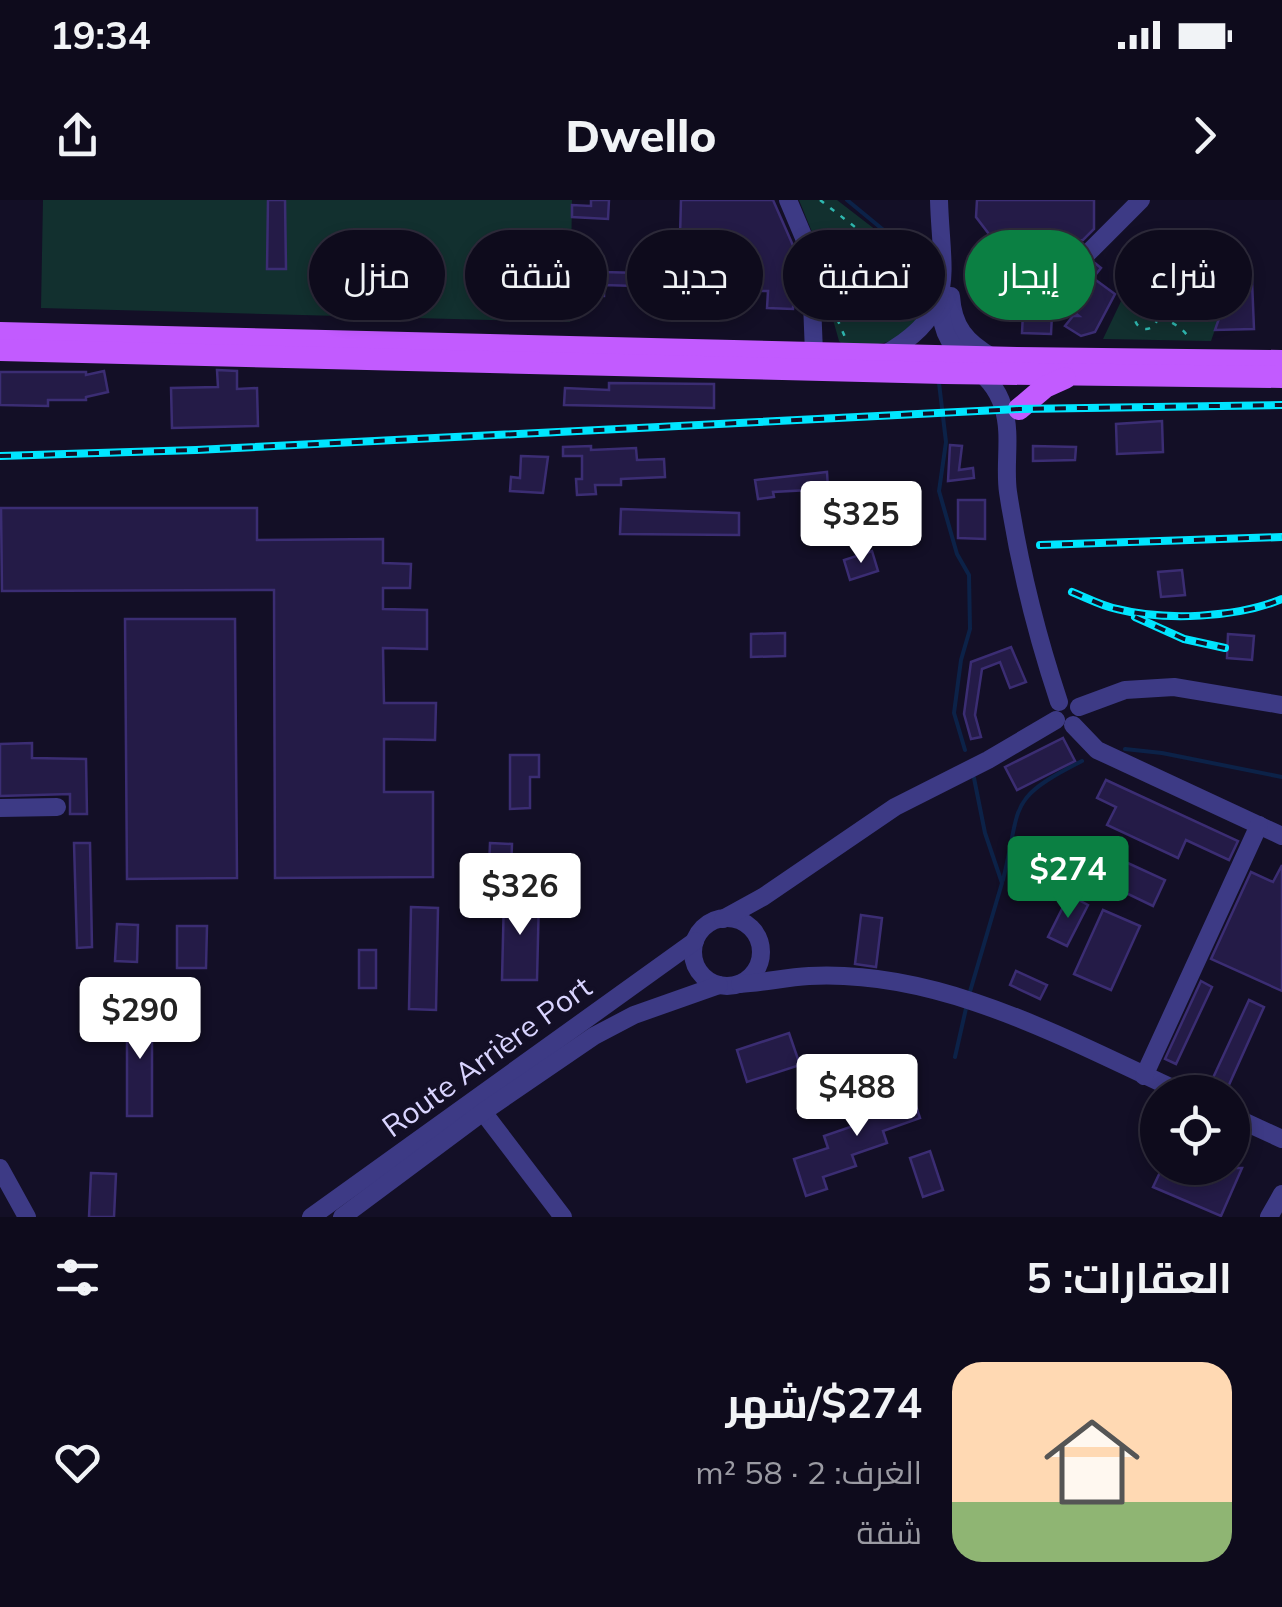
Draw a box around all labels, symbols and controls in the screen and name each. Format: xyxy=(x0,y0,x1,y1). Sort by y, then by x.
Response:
text: 19:34 xyxy=(50,11,151,59)
text: Dwello xyxy=(566,107,716,163)
icon: share xyxy=(50,108,105,163)
icon: forward xyxy=(1177,108,1232,163)
chip: منزل xyxy=(309,230,445,320)
chip: شقة xyxy=(465,230,607,320)
chip: جديد xyxy=(627,230,763,320)
chip: تصفية xyxy=(783,230,945,320)
chip: إيجار xyxy=(965,230,1095,320)
chip: شراء xyxy=(1115,230,1252,320)
pin: $325 xyxy=(802,481,920,566)
text: $325 xyxy=(823,493,899,533)
pin: $274 xyxy=(1009,836,1127,921)
text: $274 xyxy=(1030,848,1106,888)
pin: $326 xyxy=(461,853,579,938)
text: $326 xyxy=(482,865,558,905)
street label: Route Arrière Port xyxy=(374,967,599,1145)
pin: $290 xyxy=(81,977,199,1062)
text: $290 xyxy=(102,989,178,1029)
pin: $488 xyxy=(798,1054,916,1139)
text: $488 xyxy=(819,1066,895,1106)
map controls xyxy=(1140,1075,1250,1185)
button: locate xyxy=(1140,1075,1250,1185)
icon: filters xyxy=(50,1250,105,1305)
text: العقارات: 5 xyxy=(1026,1251,1232,1304)
text: $274/شهر xyxy=(726,1376,922,1429)
icon: home xyxy=(1032,1402,1152,1522)
icon: heart xyxy=(50,1435,105,1490)
text: الغرف: 2 · 58 m² xyxy=(696,1452,922,1492)
text: شقة xyxy=(857,1512,922,1552)

